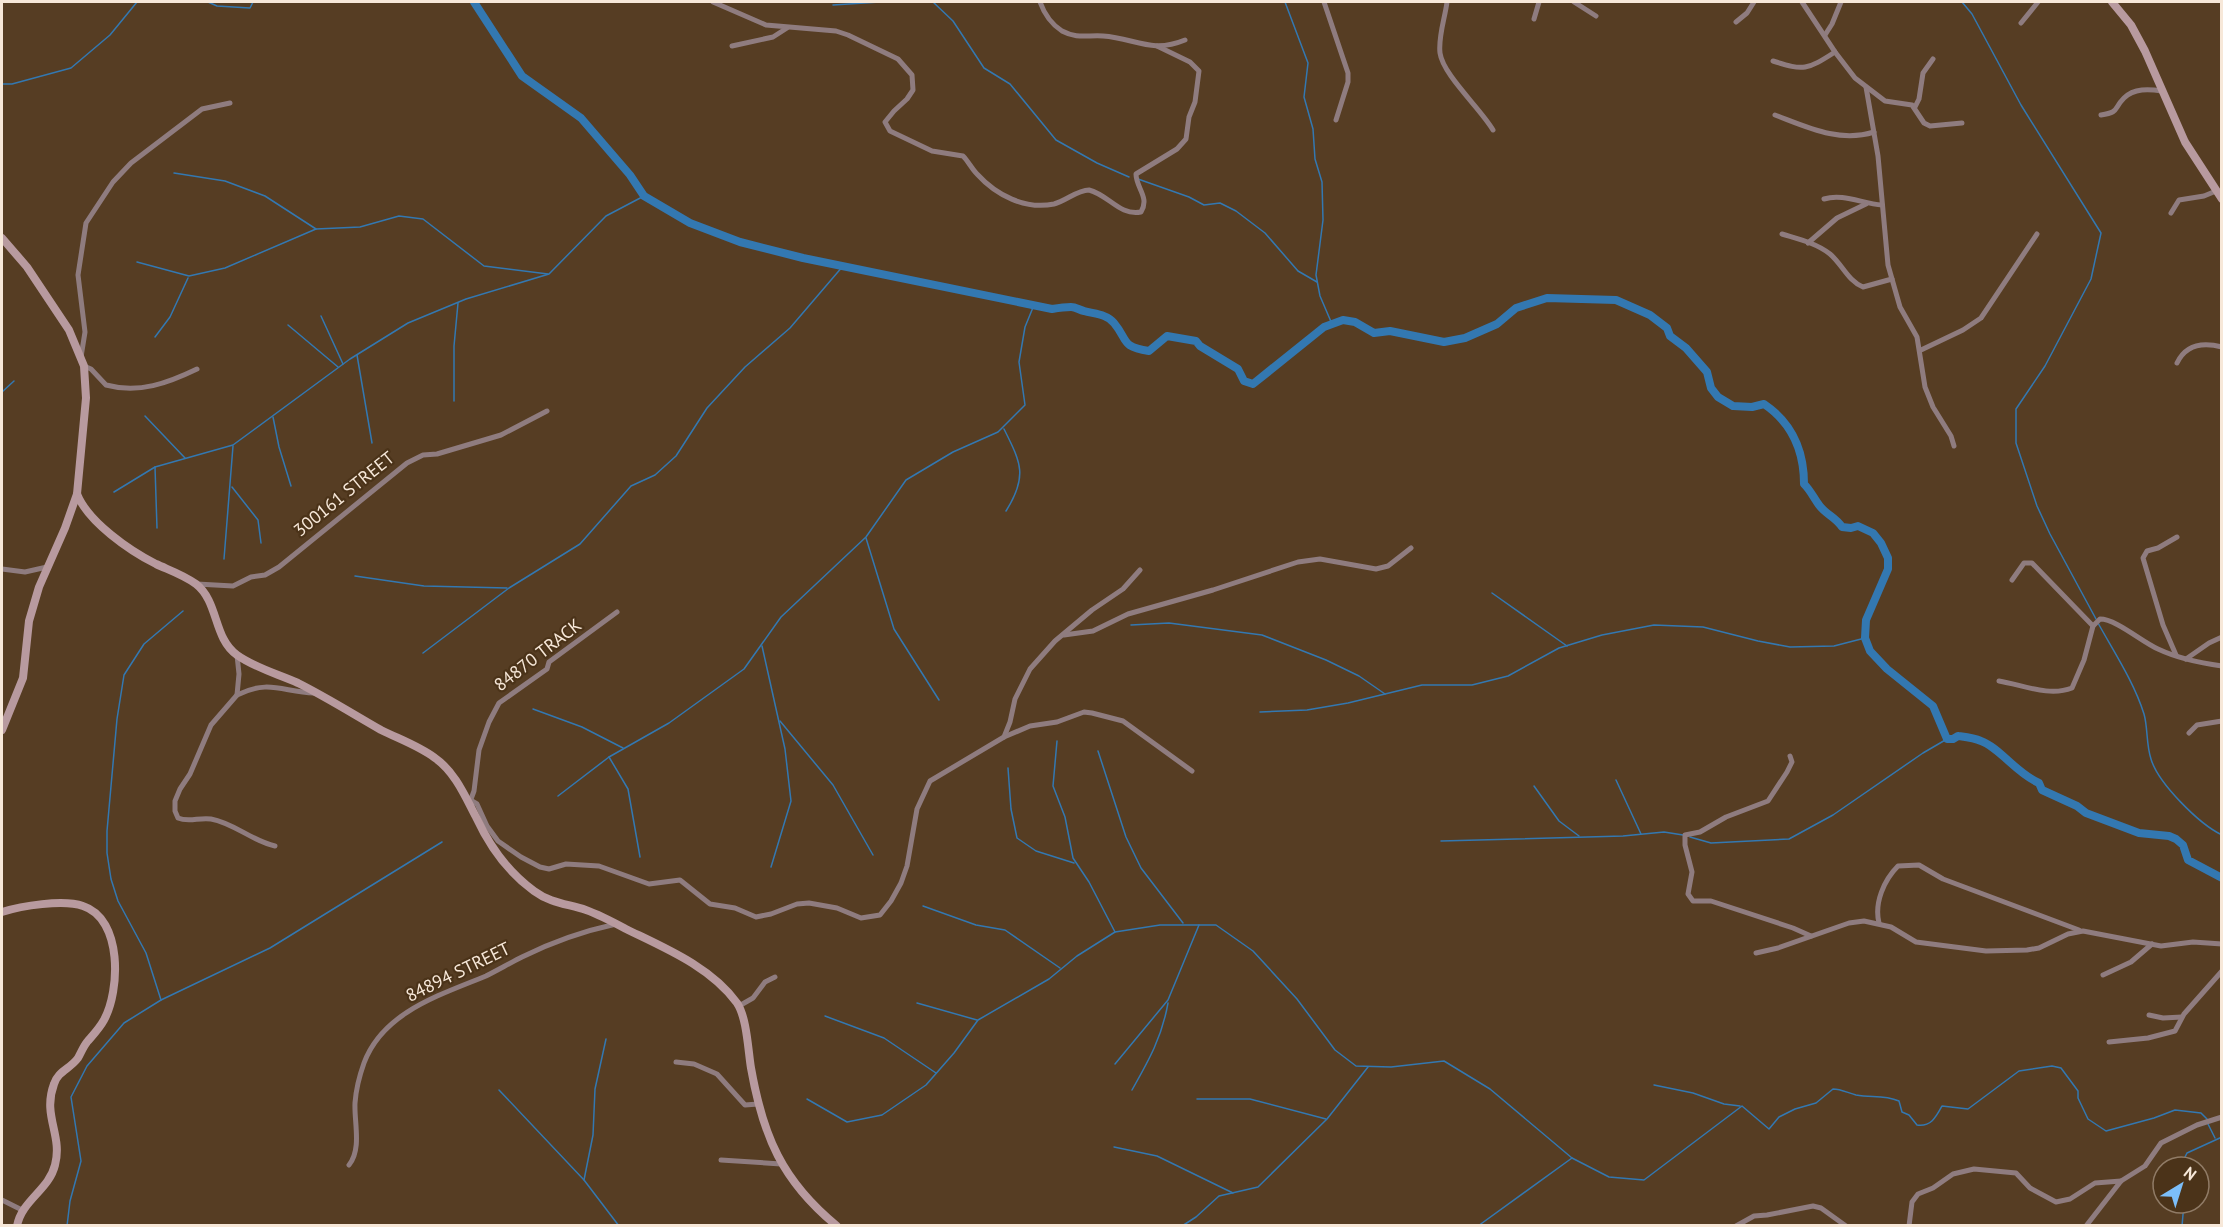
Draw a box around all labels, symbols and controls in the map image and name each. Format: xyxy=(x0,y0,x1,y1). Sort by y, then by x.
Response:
street label: 300161 STREET xyxy=(289,446,399,541)
street label: 84870 TRACK xyxy=(489,613,586,696)
street label: 84894 STREET xyxy=(402,936,514,1007)
north arrow xyxy=(2151,1155,2211,1215)
text: N xyxy=(2180,1162,2201,1184)

